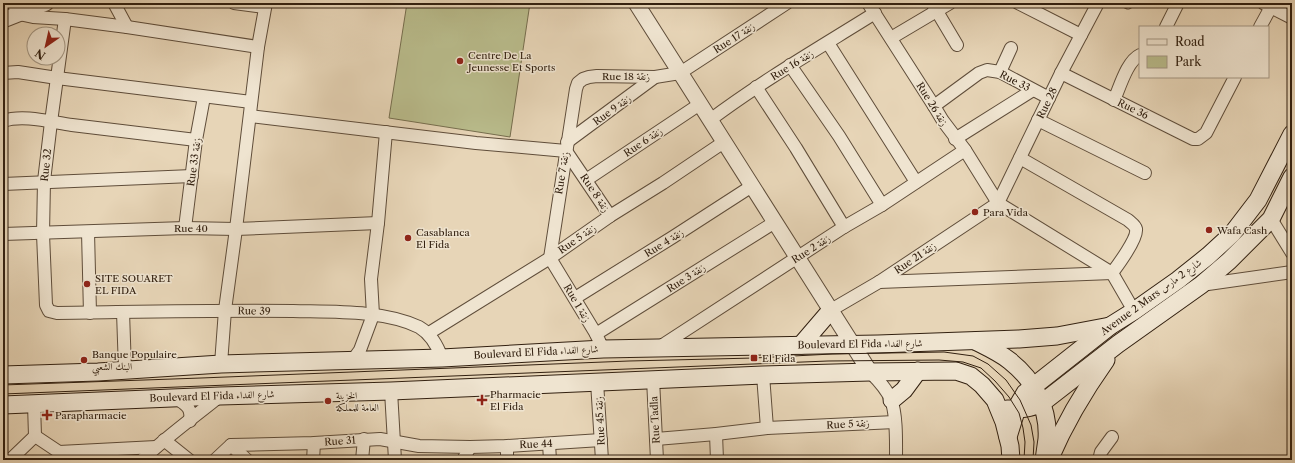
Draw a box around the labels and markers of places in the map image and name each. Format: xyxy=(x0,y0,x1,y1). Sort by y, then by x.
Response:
place label: Centre De La Jeunesse Et Sports xyxy=(466,49,555,74)
marker: Centre De La Jeunesse Et Sports xyxy=(455,56,465,66)
place label: Para Vida xyxy=(983,206,1029,219)
marker: Para Vida xyxy=(970,207,980,217)
place label: Wafa Cash xyxy=(1216,224,1268,237)
marker: Wafa Cash xyxy=(1204,225,1214,235)
place label: Casablanca El Fida xyxy=(416,226,470,251)
marker: Casablanca El Fida xyxy=(403,233,413,243)
place label: SITE SOUARET EL FIDA xyxy=(95,272,173,297)
marker: SITE SOUARET EL FIDA xyxy=(82,279,92,289)
place label: Banque Populaire البنك الشعبي xyxy=(92,348,177,376)
place label: El Fida xyxy=(762,352,796,365)
marker: El Fida xyxy=(749,353,759,363)
marker: Banque Populaire البنك الشعبي xyxy=(79,355,89,365)
place label: Pharmacie El Fida xyxy=(490,388,541,413)
place label: الخزينة العامة للمملكة xyxy=(335,389,379,414)
marker: Pharmacie El Fida xyxy=(477,395,487,405)
marker: الخزينة العامة للمملكة xyxy=(323,396,333,406)
place label: Parapharmacie xyxy=(55,409,127,422)
marker: Parapharmacie xyxy=(42,410,52,420)

